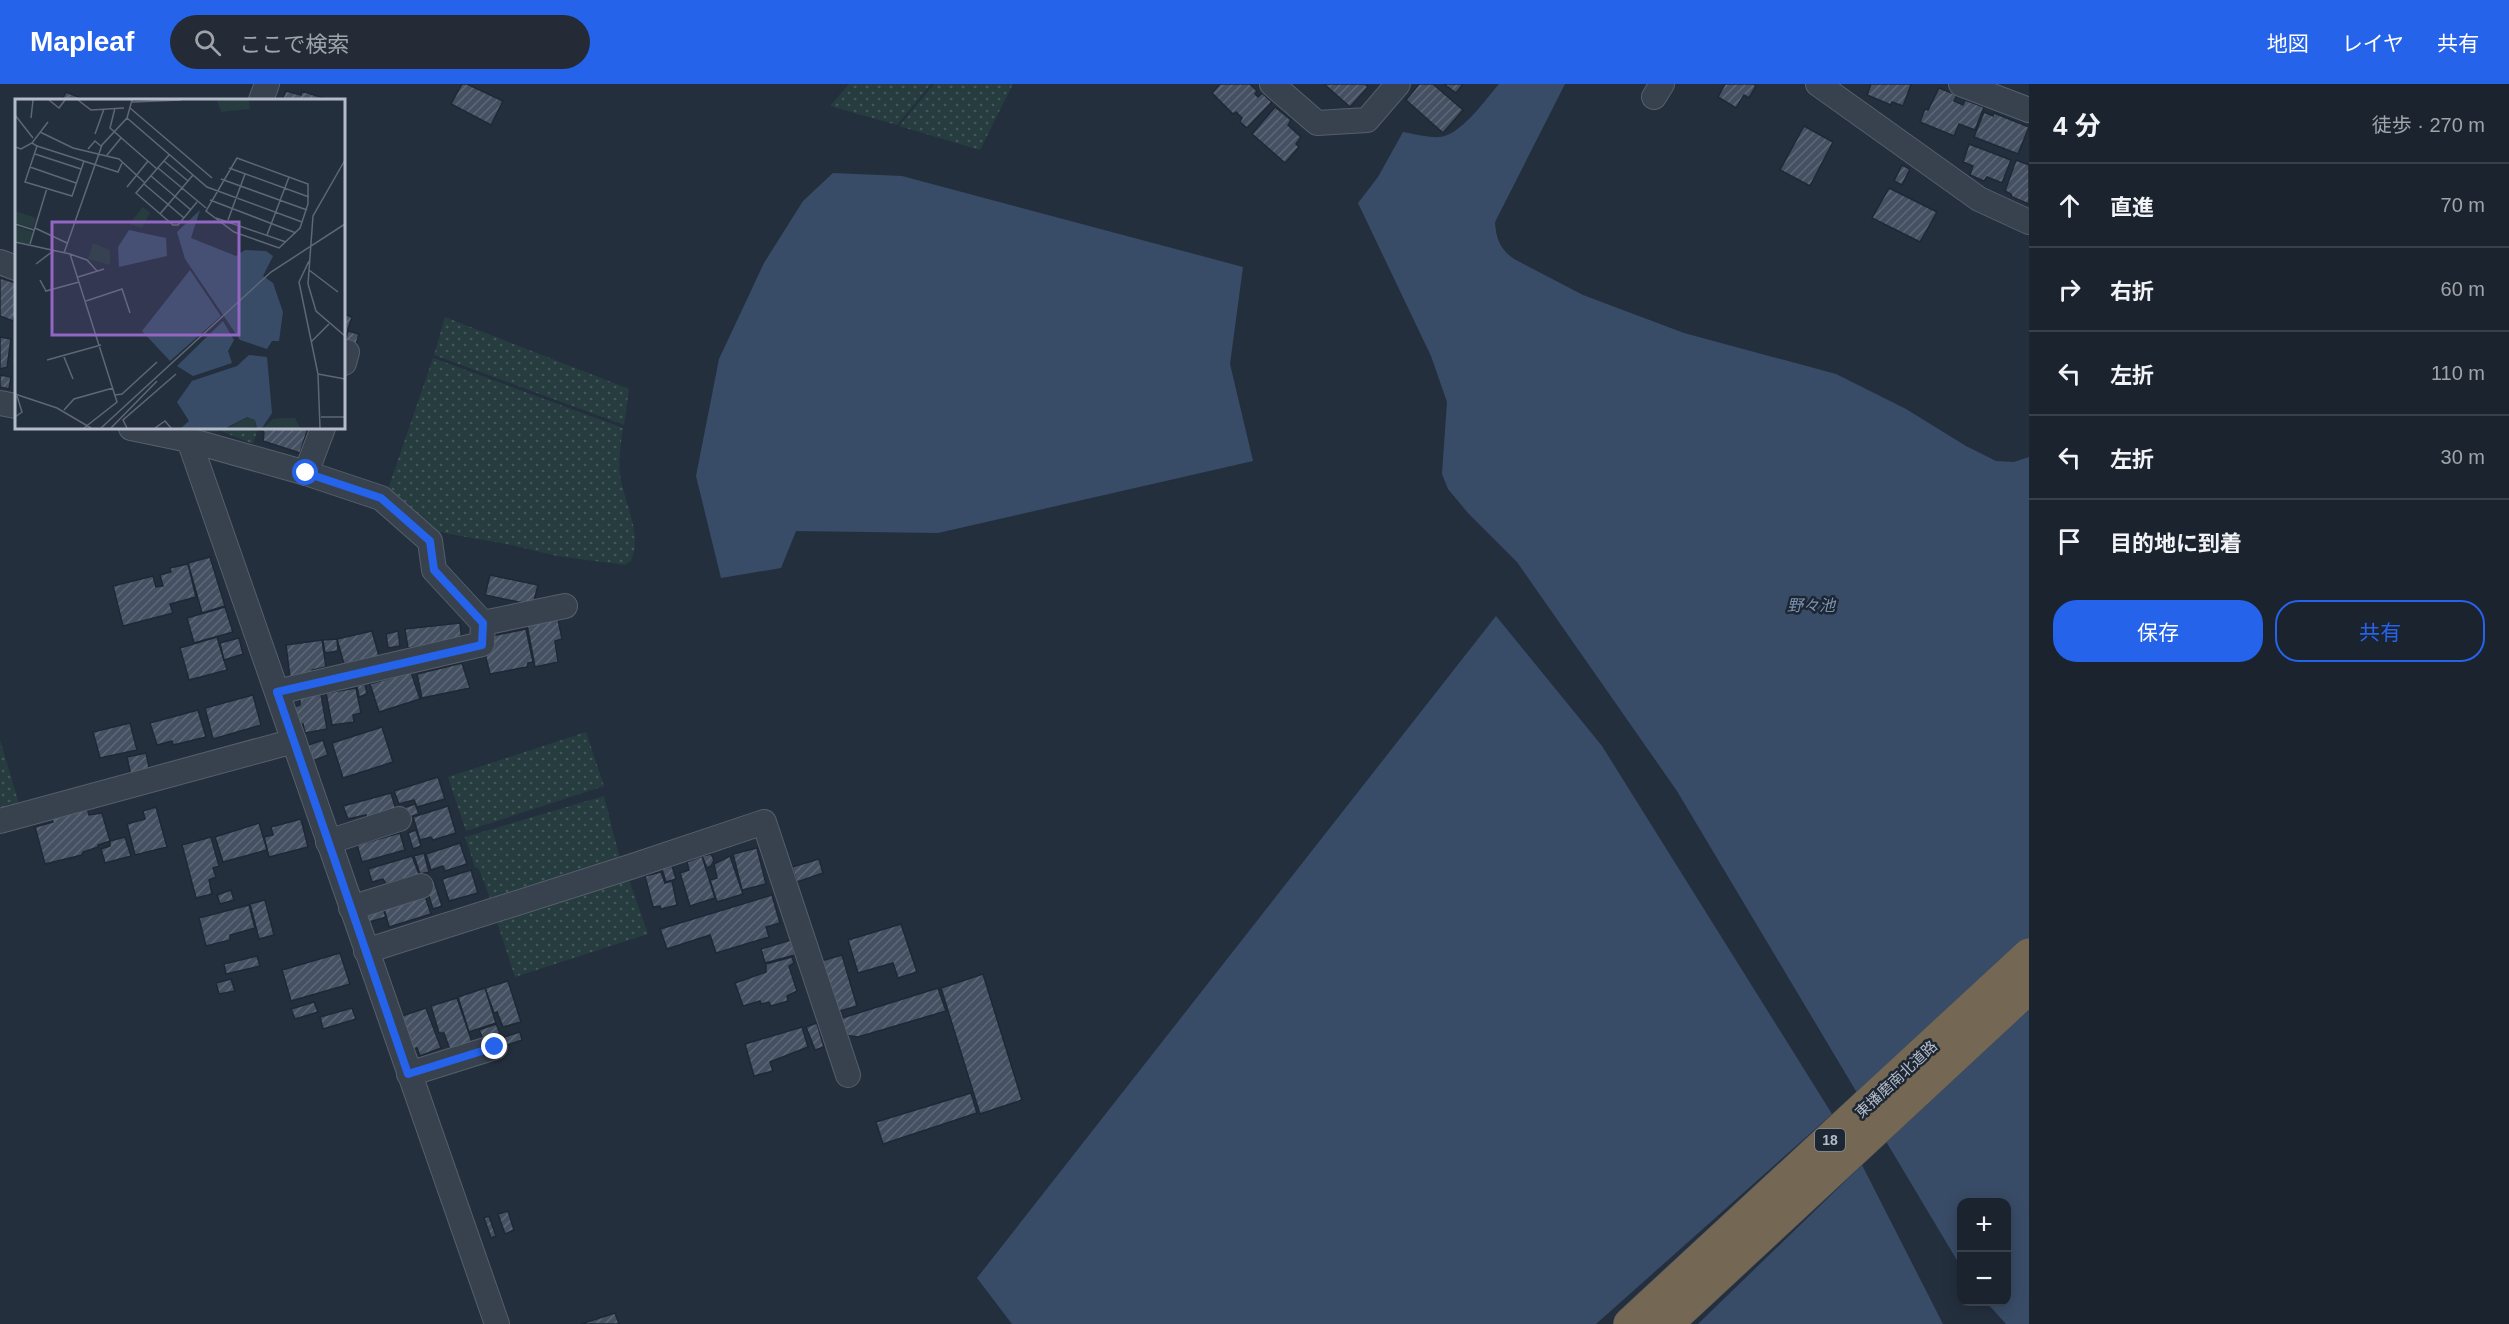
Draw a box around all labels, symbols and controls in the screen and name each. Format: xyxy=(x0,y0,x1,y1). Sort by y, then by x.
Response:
search box xyxy=(170,15,590,69)
text: Mapleaf xyxy=(30,26,134,57)
icon: search xyxy=(191,26,224,59)
text: ここで検索 xyxy=(239,32,349,57)
text: 地図 xyxy=(2267,32,2309,55)
text: レイヤ xyxy=(2342,32,2404,55)
text: 共有 xyxy=(2437,32,2479,55)
inset map xyxy=(15,99,345,429)
text: 4 分 xyxy=(2053,111,2101,141)
text: 徒歩 · 270 m xyxy=(2372,114,2485,136)
icon: ahead xyxy=(2053,189,2086,222)
text: 70 m xyxy=(2441,194,2485,216)
text: 直進 xyxy=(2110,195,2154,220)
icon: right xyxy=(2053,273,2086,306)
text: 60 m xyxy=(2441,278,2485,300)
text: 右折 xyxy=(2110,279,2154,304)
icon: left xyxy=(2053,357,2086,390)
text: 110 m xyxy=(2431,362,2485,384)
text: 左折 xyxy=(2110,363,2154,388)
icon: left xyxy=(2053,441,2086,474)
text: 30 m xyxy=(2441,446,2485,468)
text: 左折 xyxy=(2110,447,2154,472)
route start xyxy=(292,459,318,485)
icon: arrive xyxy=(2053,525,2086,558)
text: 目的地に到着 xyxy=(2110,531,2242,556)
water label: 野々池 xyxy=(1787,597,1837,614)
button: 保存 xyxy=(2053,600,2263,662)
button: 共有 xyxy=(2275,600,2485,662)
route end xyxy=(481,1033,507,1059)
street label: 東播磨南北道路 xyxy=(1852,1037,1940,1121)
road number: 18 xyxy=(1815,1129,1845,1151)
map controls xyxy=(1957,1198,2011,1306)
button: + xyxy=(1957,1198,2011,1252)
button: − xyxy=(1957,1252,2011,1306)

